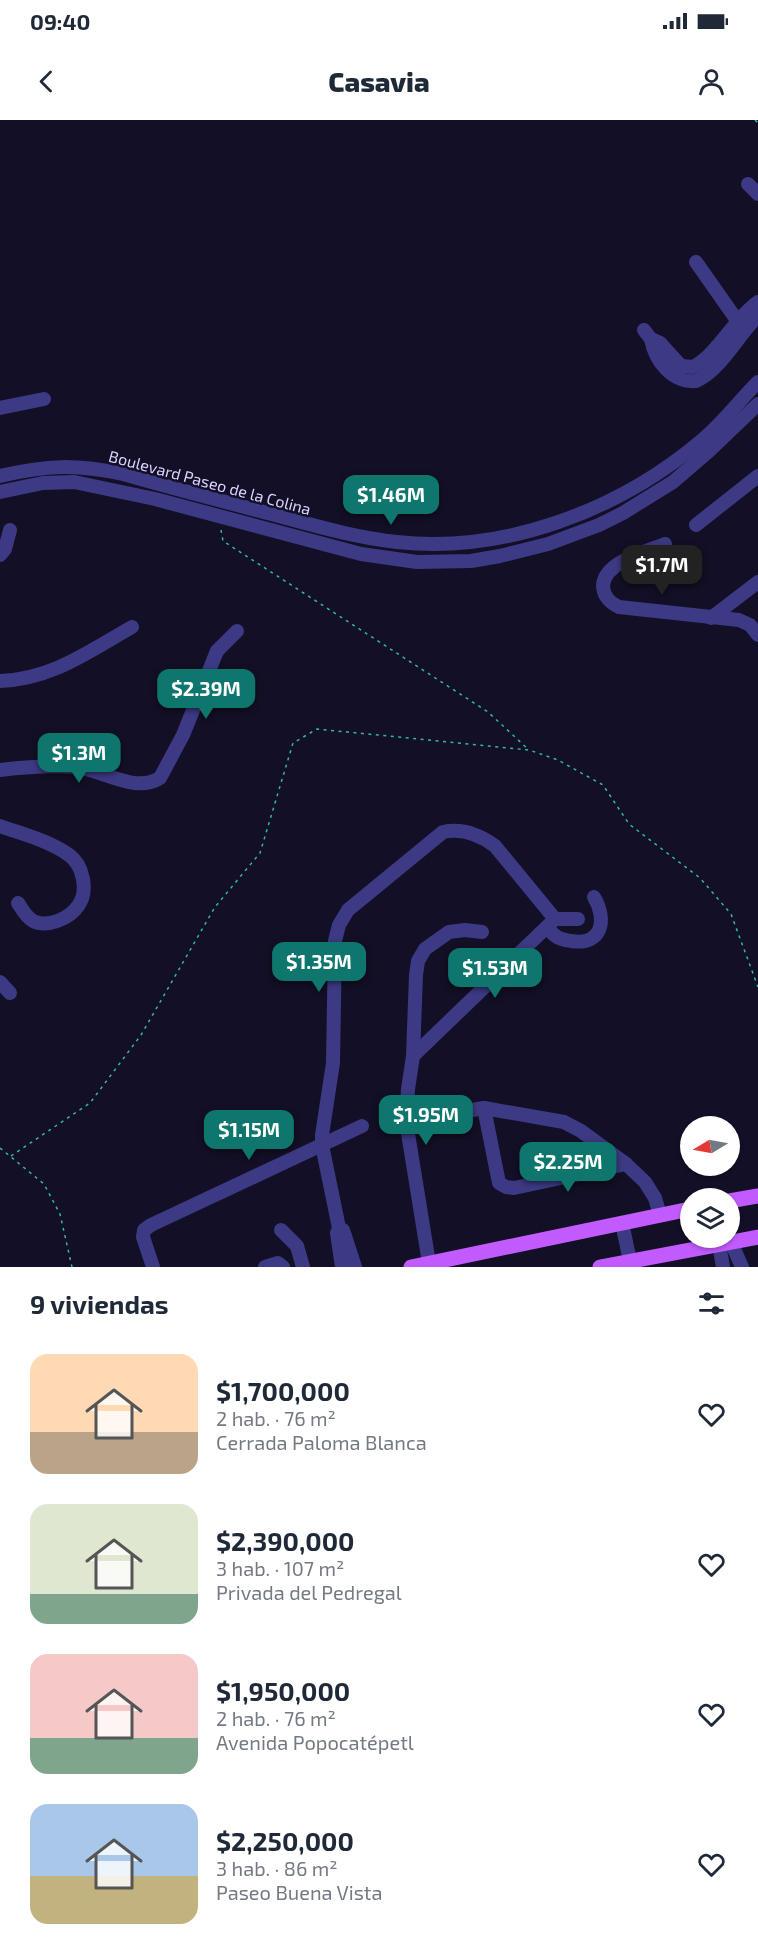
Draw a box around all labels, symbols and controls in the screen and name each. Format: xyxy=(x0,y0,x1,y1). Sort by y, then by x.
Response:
text: 09:40 xyxy=(30,8,90,34)
icon: back xyxy=(30,65,63,98)
text: Casavia xyxy=(328,65,430,97)
icon: person xyxy=(695,65,728,98)
street label: Boulevard Paseo de la Colina xyxy=(107,446,313,518)
pin: $1.46M xyxy=(342,475,440,526)
text: $1.46M xyxy=(357,482,425,506)
pin: $1.7M xyxy=(620,545,704,596)
text: $1.7M xyxy=(635,552,689,576)
pin: $2.39M xyxy=(157,669,255,720)
text: $2.39M xyxy=(171,676,241,700)
pin: $1.3M xyxy=(37,733,121,784)
text: $1.3M xyxy=(52,740,106,764)
pin: $1.35M xyxy=(270,942,368,993)
pin: $1.53M xyxy=(446,948,544,999)
text: $1.35M xyxy=(286,949,352,973)
text: $1.53M xyxy=(462,955,528,979)
pin: $1.95M xyxy=(377,1095,475,1146)
text: $1.95M xyxy=(393,1102,459,1126)
pin: $1.15M xyxy=(200,1110,298,1161)
north arrow xyxy=(680,1116,740,1176)
map controls xyxy=(680,1116,740,1248)
text: $1.15M xyxy=(218,1117,280,1141)
pin: $2.25M xyxy=(519,1142,617,1193)
text: $2.25M xyxy=(533,1149,603,1173)
button: layers xyxy=(680,1188,740,1248)
icon: filters xyxy=(695,1287,728,1320)
text: 9 viviendas xyxy=(30,1288,169,1319)
text: $1,700,000 xyxy=(216,1375,350,1406)
icon: home xyxy=(78,1378,150,1450)
icon: heart xyxy=(695,1398,728,1431)
text: 2 hab. · 76 m² xyxy=(216,1406,336,1430)
text: Cerrada Paloma Blanca xyxy=(216,1430,427,1454)
text: $2,390,000 xyxy=(216,1525,354,1556)
icon: home xyxy=(78,1528,150,1600)
icon: heart xyxy=(695,1548,728,1581)
text: 3 hab. · 107 m² xyxy=(216,1556,344,1580)
text: Privada del Pedregal xyxy=(216,1580,402,1604)
text: $1,950,000 xyxy=(216,1675,350,1706)
icon: home xyxy=(78,1678,150,1750)
icon: heart xyxy=(695,1698,728,1731)
text: 2 hab. · 76 m² xyxy=(216,1706,336,1730)
text: Avenida Popocatépetl xyxy=(216,1730,414,1754)
text: $2,250,000 xyxy=(216,1825,354,1856)
icon: home xyxy=(78,1828,150,1900)
icon: heart xyxy=(695,1848,728,1881)
text: 3 hab. · 86 m² xyxy=(216,1856,338,1880)
text: Paseo Buena Vista xyxy=(216,1880,382,1904)

